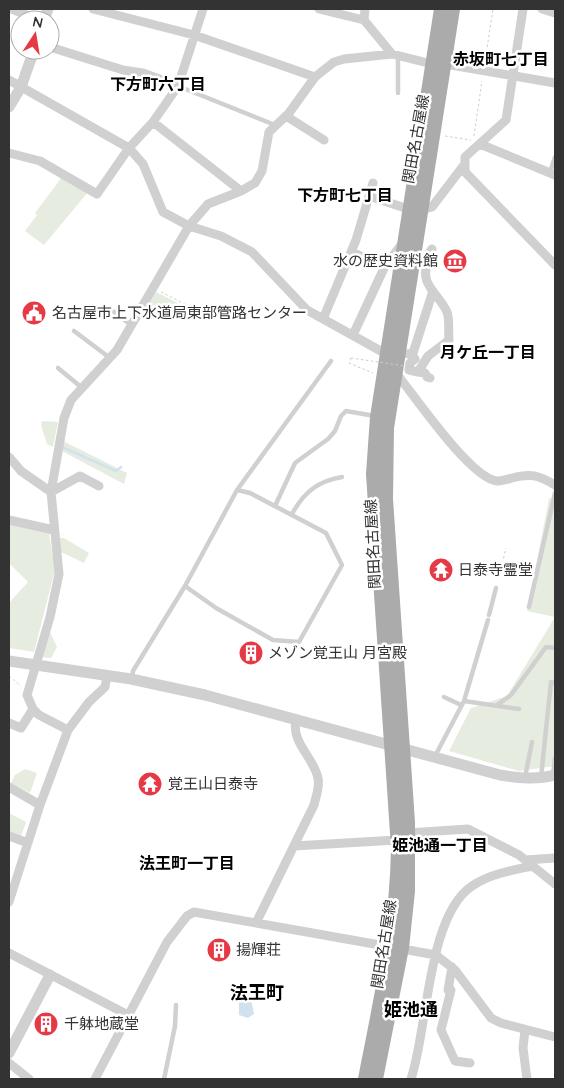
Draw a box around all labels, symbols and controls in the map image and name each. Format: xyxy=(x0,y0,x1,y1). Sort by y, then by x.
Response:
north arrow xyxy=(10,10,60,60)
text: N xyxy=(31,12,45,32)
district label: 赤坂町七丁目 xyxy=(453,49,549,69)
district label: 下方町六丁目 xyxy=(110,74,206,94)
street label: 関田名古屋線 xyxy=(398,93,433,185)
district label: 下方町七丁目 xyxy=(297,185,393,205)
museum icon: 水の歴史資料館 xyxy=(442,248,468,274)
place label: 水の歴史資料館 xyxy=(333,251,438,270)
public building icon: 名古屋市上下水道局東部管路センター xyxy=(21,300,47,326)
place label: 名古屋市上下水道局東部管路センター xyxy=(52,303,307,322)
district label: 月ケ丘一丁目 xyxy=(440,342,536,362)
street label: 関田名古屋線 xyxy=(361,499,384,589)
temple icon: 日泰寺霊堂 xyxy=(428,557,454,583)
place label: 日泰寺霊堂 xyxy=(458,560,533,579)
building icon: メゾン覚王山 月宮殿 xyxy=(238,640,264,666)
place label: メゾン覚王山 月宮殿 xyxy=(268,643,407,662)
temple icon: 覚王山日泰寺 xyxy=(137,771,163,797)
place label: 覚王山日泰寺 xyxy=(168,774,258,793)
district label: 姫池通一丁目 xyxy=(392,835,488,855)
district label: 法王町一丁目 xyxy=(139,853,235,873)
street label: 関田名古屋線 xyxy=(367,898,400,990)
building icon: 揚輝荘 xyxy=(206,937,232,963)
place label: 揚輝荘 xyxy=(236,940,281,959)
district label: 法王町 xyxy=(230,981,284,1004)
district label: 姫池通 xyxy=(384,998,438,1021)
building icon: 千躰地蔵堂 xyxy=(33,1011,59,1037)
place label: 千躰地蔵堂 xyxy=(64,1014,139,1033)

